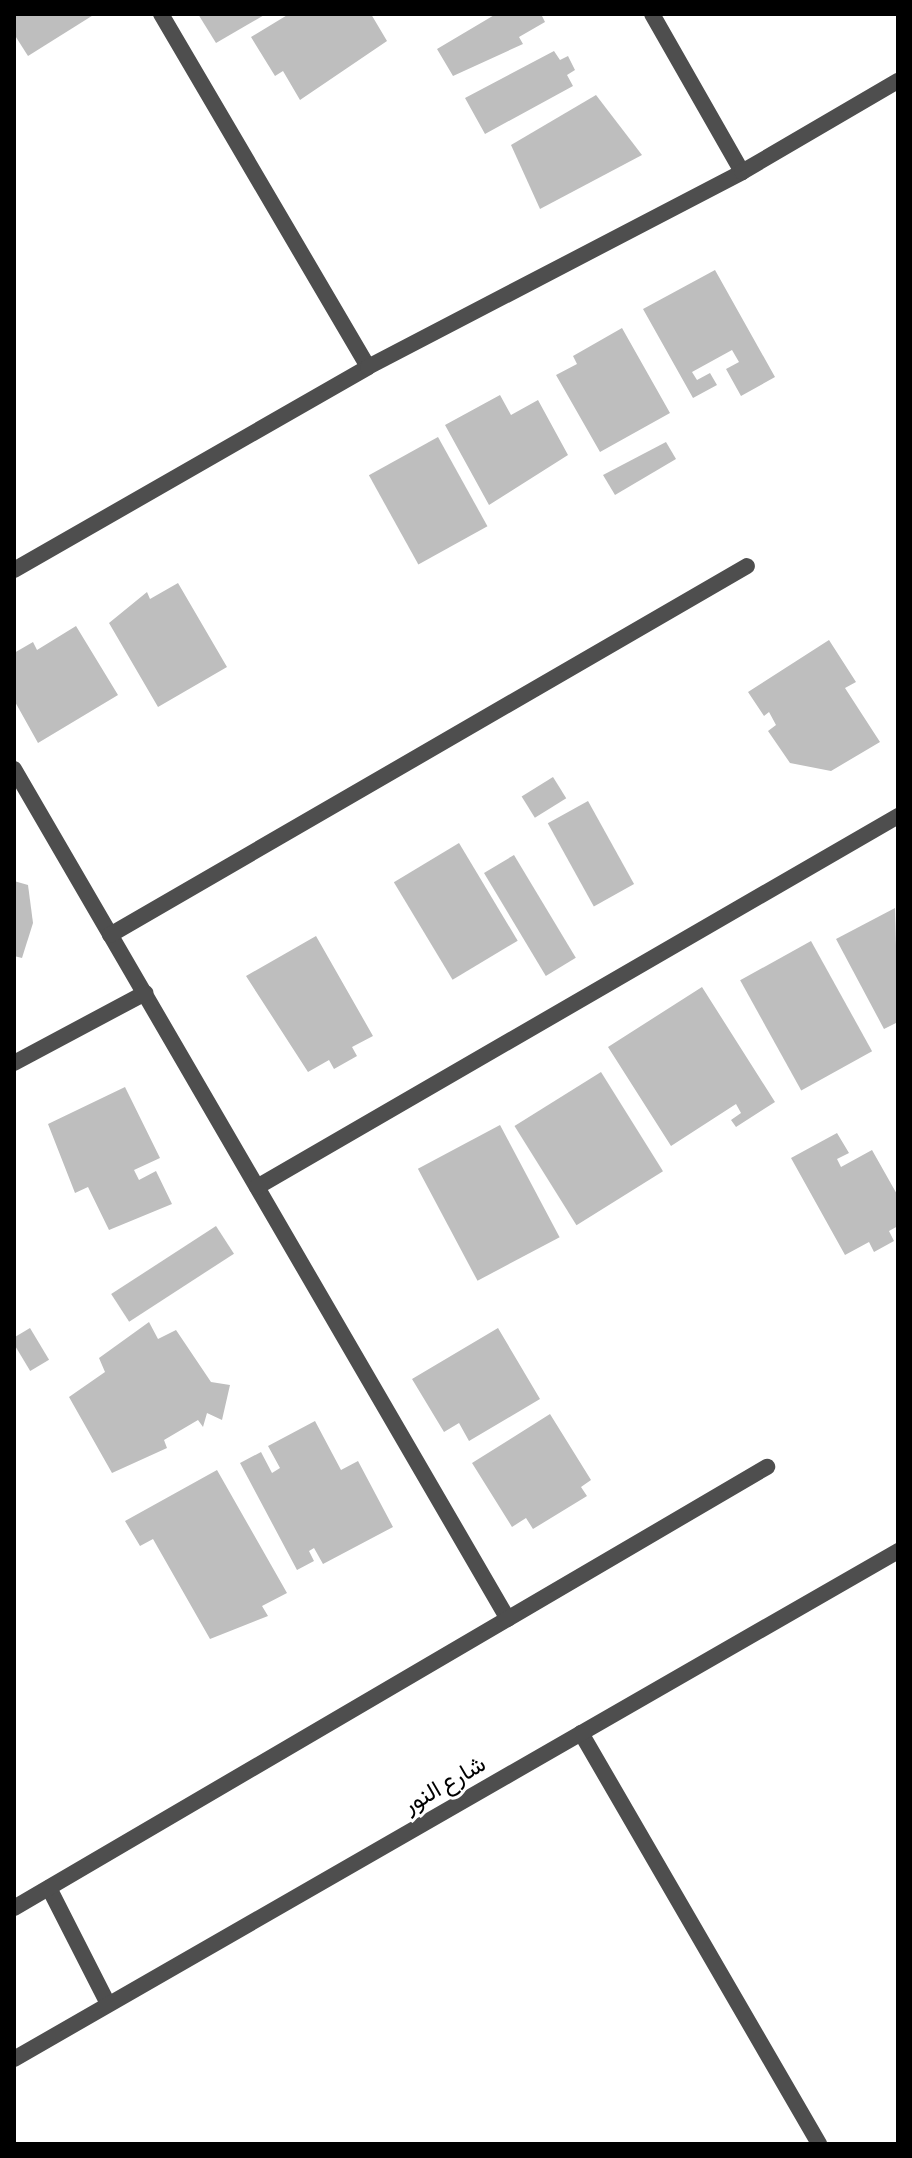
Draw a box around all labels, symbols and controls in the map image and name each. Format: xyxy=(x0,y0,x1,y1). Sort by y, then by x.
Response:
street label: شارع النور xyxy=(397,1749,491,1819)

